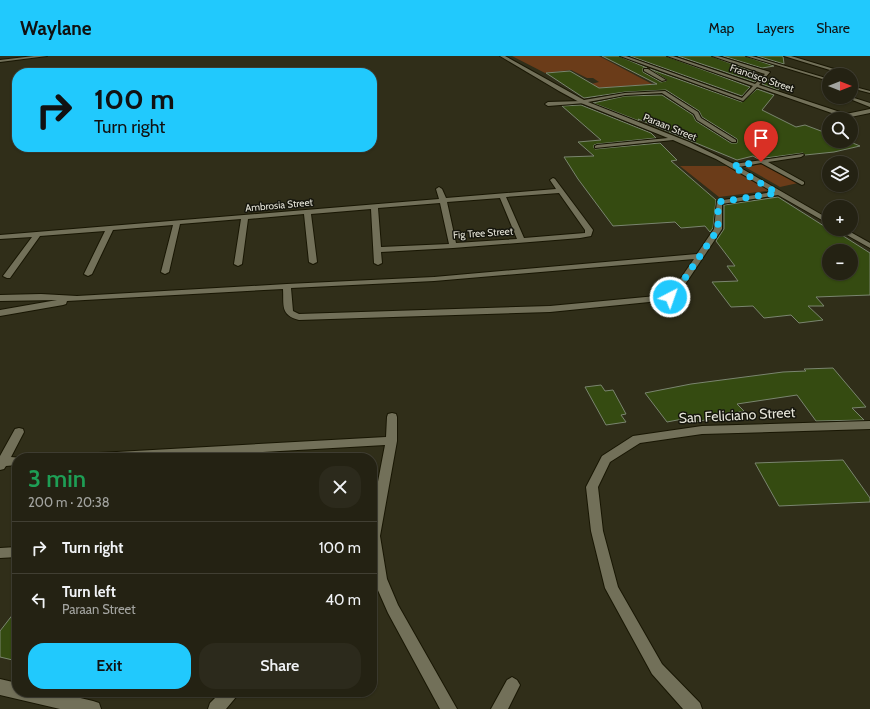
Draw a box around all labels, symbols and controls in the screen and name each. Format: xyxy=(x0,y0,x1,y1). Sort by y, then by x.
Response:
text: Waylane xyxy=(20,17,92,40)
text: Map xyxy=(709,19,734,37)
text: Layers xyxy=(756,19,794,37)
text: Share xyxy=(816,19,850,37)
street label: Francisco Street xyxy=(728,61,796,95)
north arrow xyxy=(822,68,858,104)
map controls xyxy=(822,68,858,280)
text: 100 m xyxy=(94,82,175,116)
icon: right xyxy=(28,84,80,136)
street label: Paraan Street xyxy=(641,110,699,144)
button: search xyxy=(822,112,858,148)
text: Turn right xyxy=(94,116,165,138)
pin xyxy=(744,121,778,162)
icon: arrive xyxy=(750,127,772,149)
button: layers xyxy=(822,156,858,192)
street label: Ambrosia Street xyxy=(245,196,314,214)
button: + xyxy=(822,200,858,236)
street label: Fig Tree Street xyxy=(453,224,514,242)
button: − xyxy=(822,244,858,280)
position arrow xyxy=(649,276,691,318)
street label: San Feliciano Street xyxy=(678,403,796,427)
text: 3 min xyxy=(28,464,86,493)
button: close xyxy=(319,466,361,508)
text: 200 m · 20:38 xyxy=(28,494,110,510)
icon: right xyxy=(28,537,50,559)
text: Turn right xyxy=(62,539,123,557)
text: 100 m xyxy=(319,539,361,557)
text: Turn left xyxy=(62,583,116,601)
icon: left xyxy=(28,589,50,611)
text: 40 m xyxy=(325,591,361,609)
text: Paraan Street xyxy=(62,601,136,617)
button: Exit xyxy=(28,643,191,689)
button: Share xyxy=(199,643,361,689)

